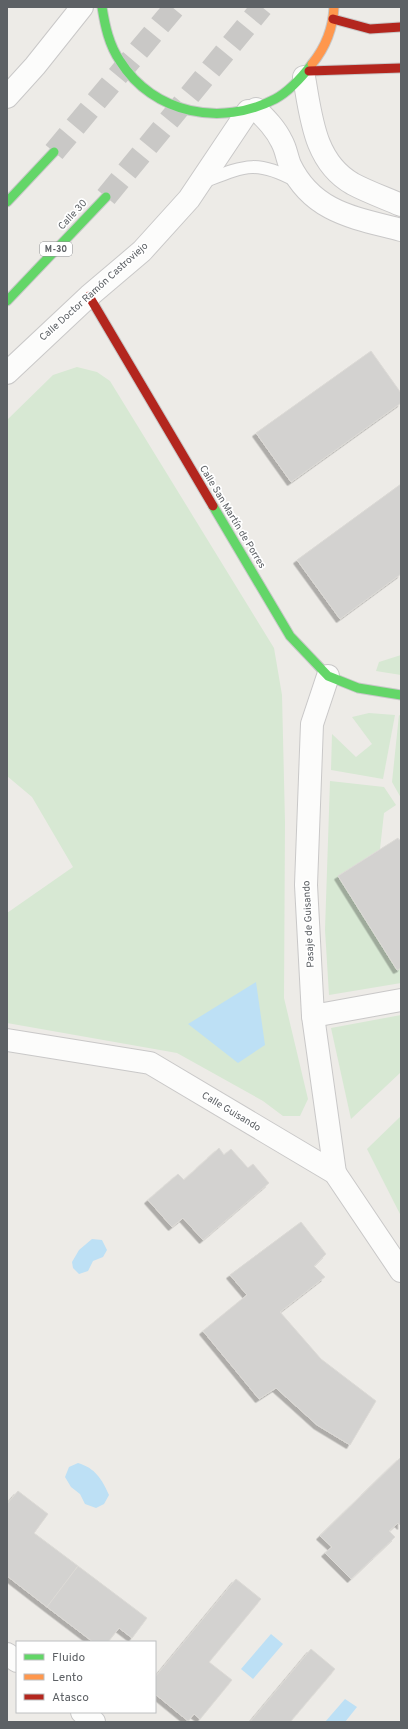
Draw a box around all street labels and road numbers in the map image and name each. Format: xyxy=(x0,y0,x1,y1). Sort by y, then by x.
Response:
street label: Calle 30 xyxy=(56,197,90,233)
street label: Calle Doctor Ramón Castroviejo xyxy=(37,239,151,344)
road number: M-30 xyxy=(40,242,72,256)
street label: Calle San Martín de Porres xyxy=(196,463,268,571)
street label: Pasaje de Guisando xyxy=(300,880,318,968)
street label: Calle Guisando xyxy=(199,1089,263,1135)

